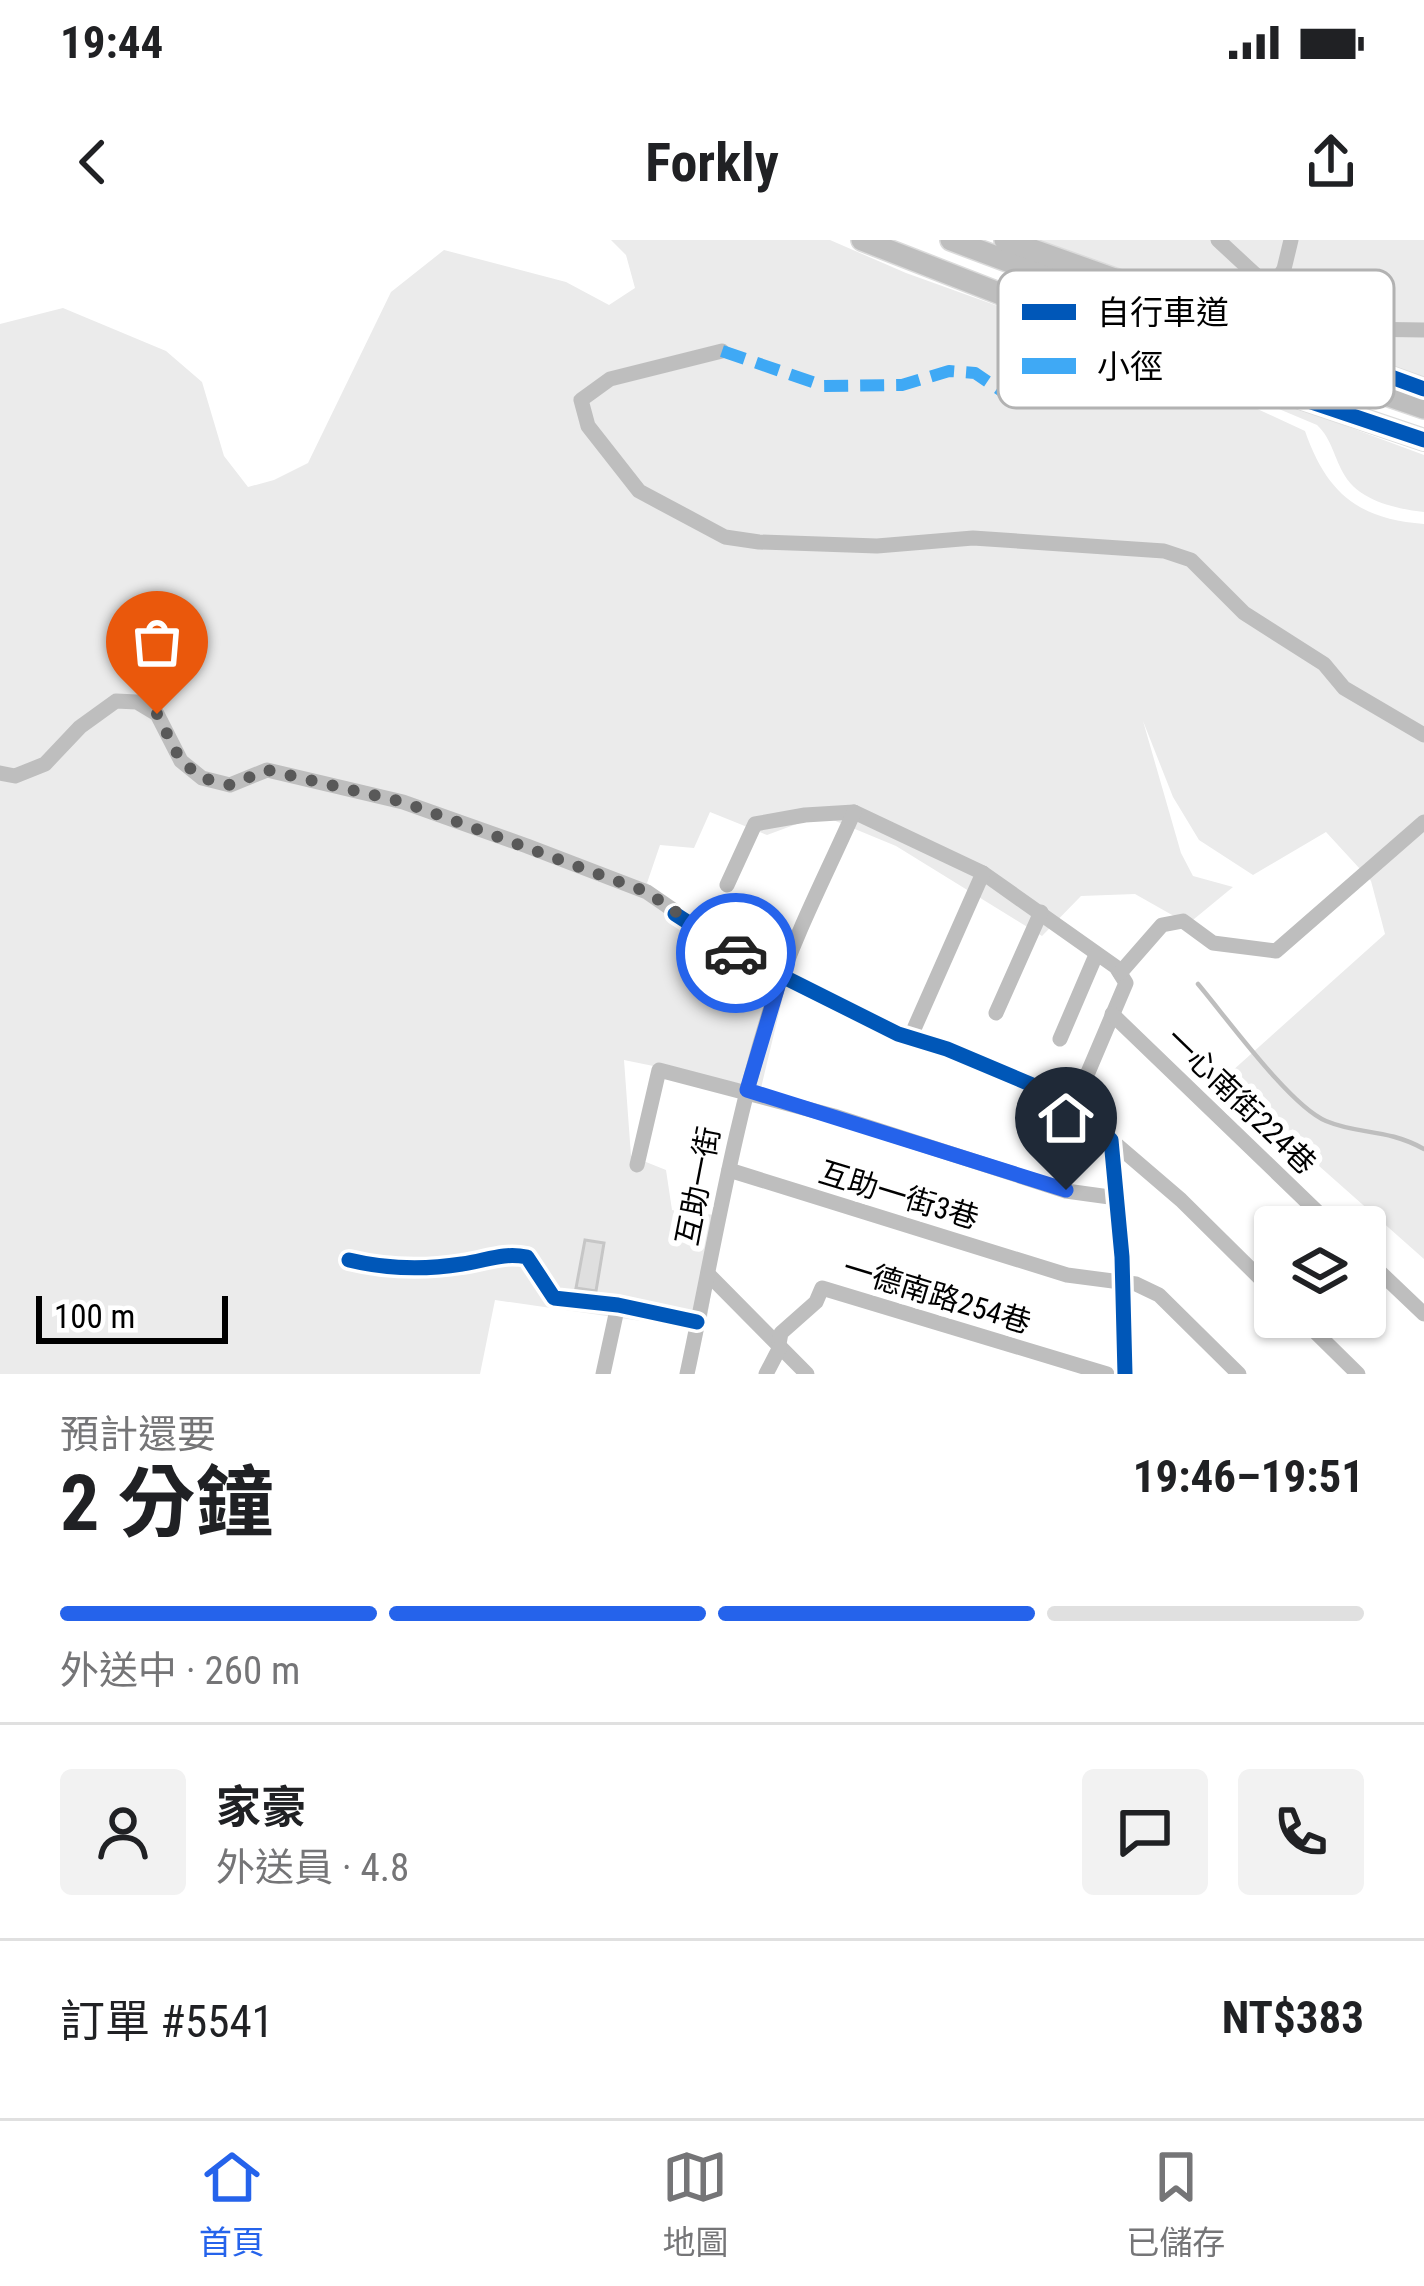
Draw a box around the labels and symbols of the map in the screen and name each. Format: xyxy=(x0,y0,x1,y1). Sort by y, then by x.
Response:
legend xyxy=(998,270,1394,408)
text: 自行車道 xyxy=(1097,293,1229,332)
text: 小徑 xyxy=(1097,347,1163,386)
pin xyxy=(106,591,208,714)
courier xyxy=(676,893,796,1013)
street label: 一心南街224巷 xyxy=(1159,1021,1323,1181)
pin xyxy=(1015,1067,1117,1190)
street label: 互助一街 xyxy=(669,1124,727,1248)
street label: 互助一街3巷 xyxy=(815,1154,983,1236)
street label: 一德南路254巷 xyxy=(839,1250,1035,1340)
scale bar xyxy=(36,1290,228,1343)

